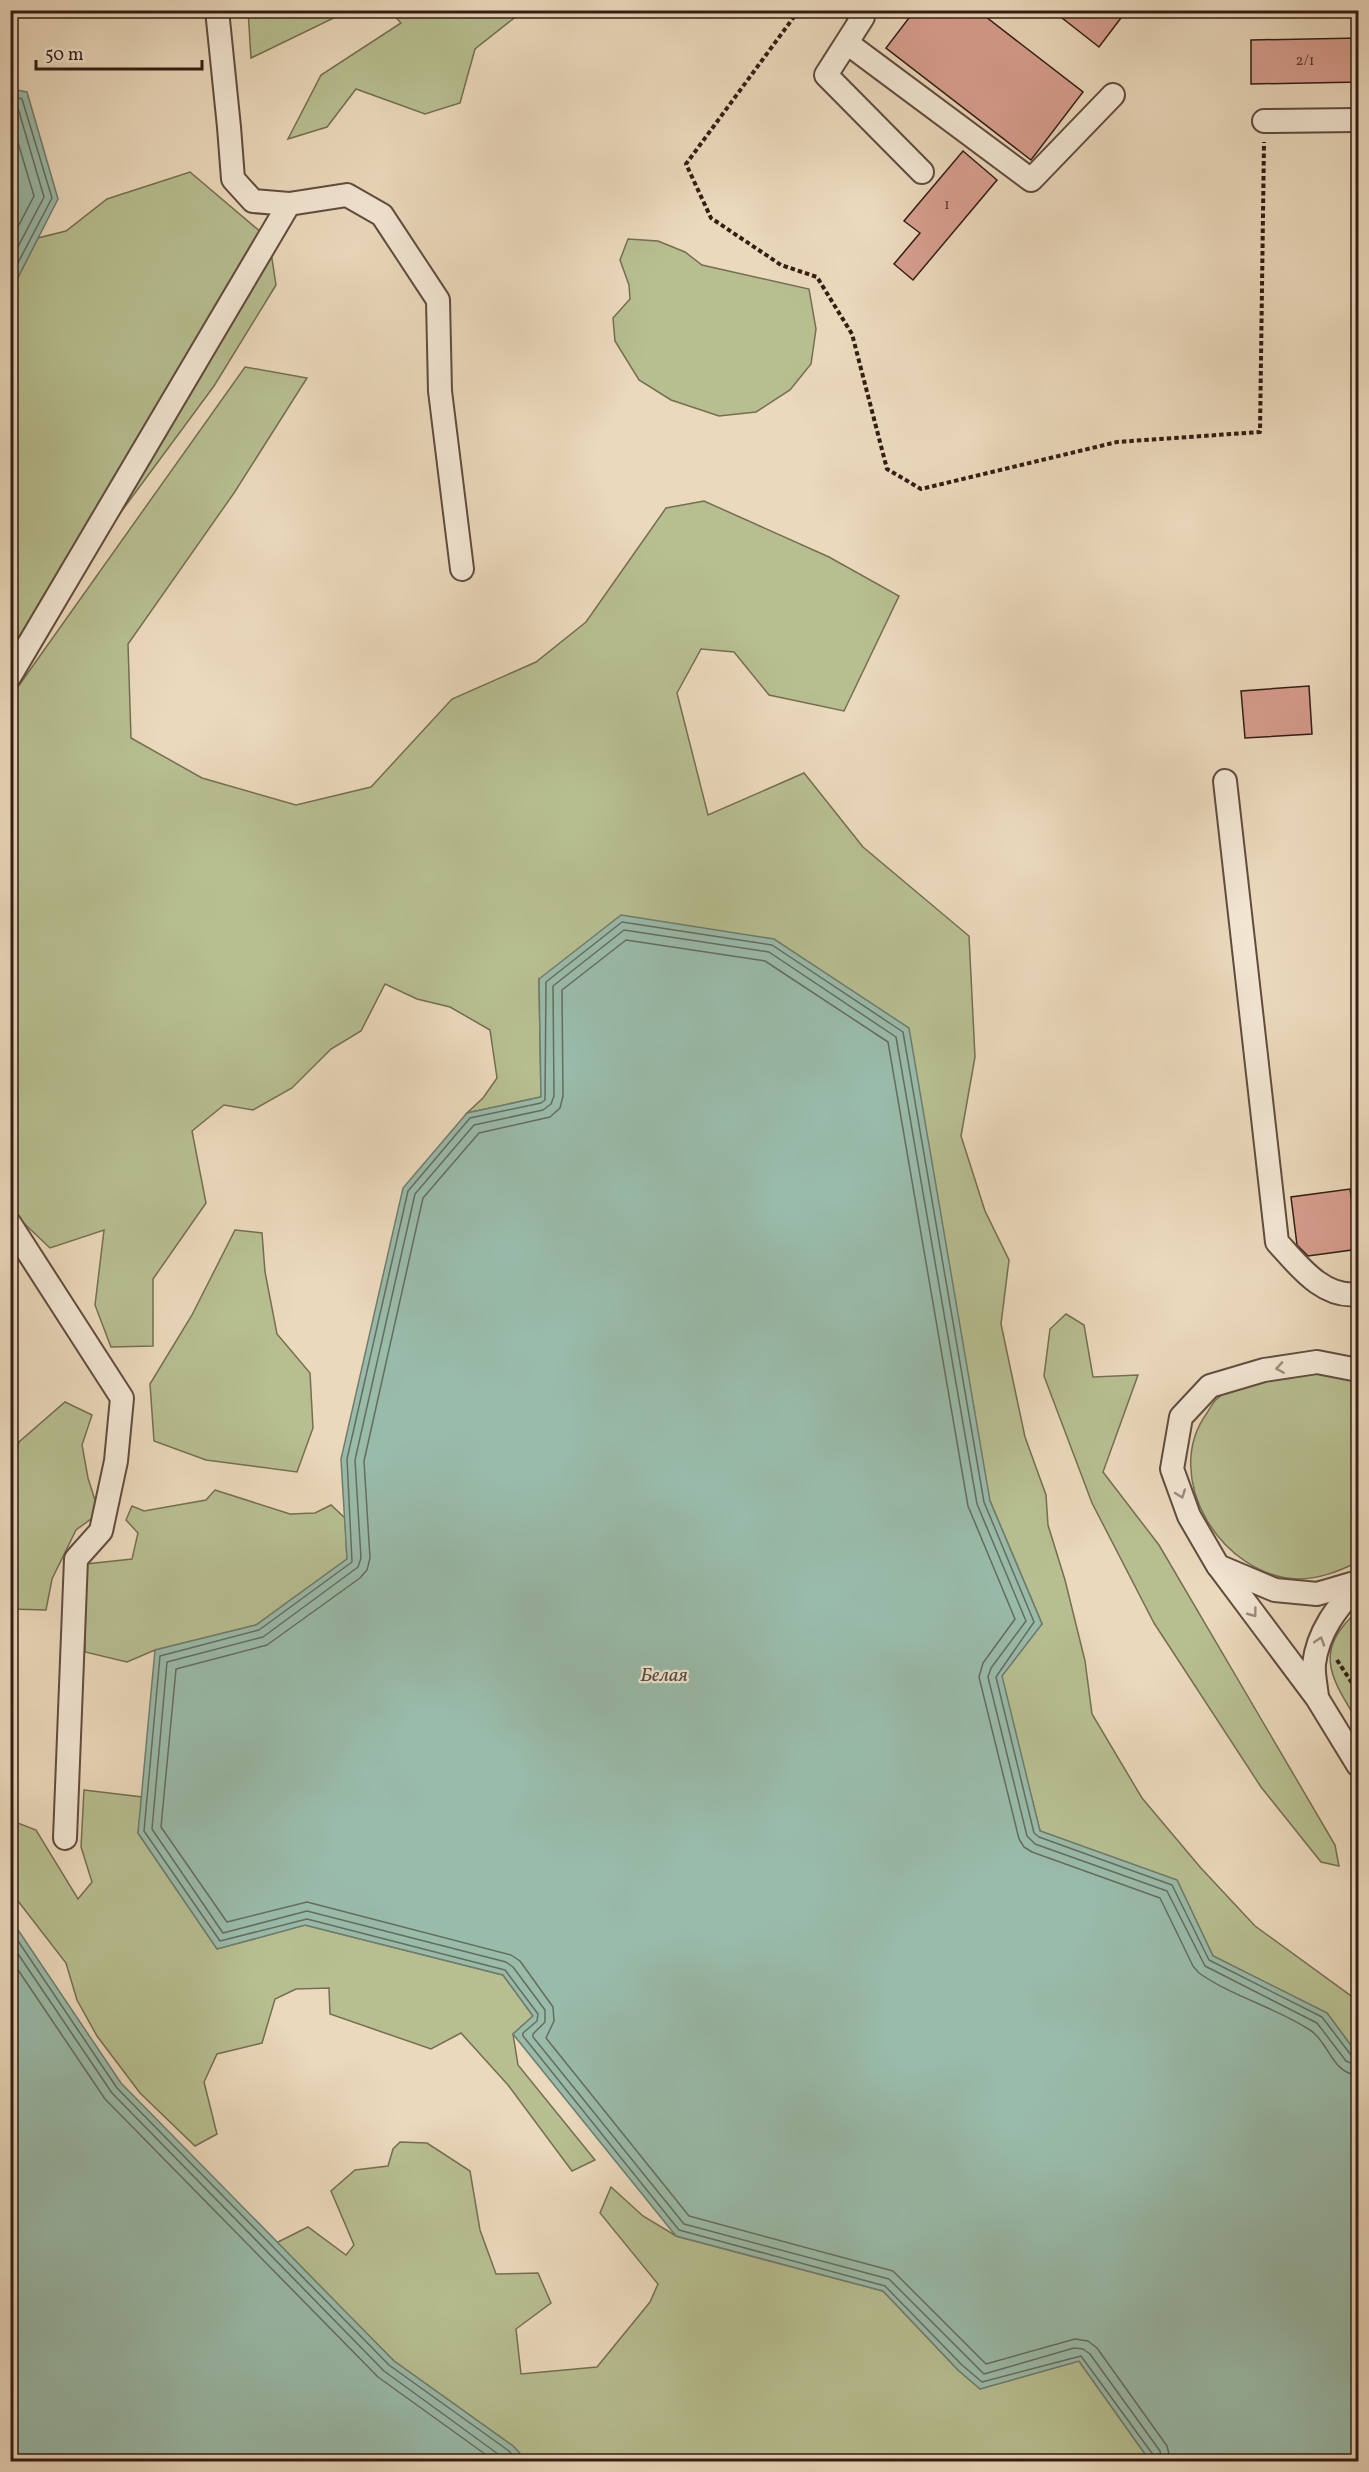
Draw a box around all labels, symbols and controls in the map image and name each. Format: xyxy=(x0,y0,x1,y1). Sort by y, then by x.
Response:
scale bar xyxy=(36,33,202,71)
text: 50 m xyxy=(45,43,84,68)
house number: 2/1 xyxy=(1296,51,1314,72)
house number: 1 xyxy=(944,195,950,216)
one-way arrow xyxy=(1276,1361,1285,1373)
one-way arrow xyxy=(1174,1488,1187,1499)
one-way arrow xyxy=(1246,1606,1257,1617)
one-way arrow xyxy=(1313,1636,1326,1647)
water label: Белая xyxy=(640,1662,688,1690)

